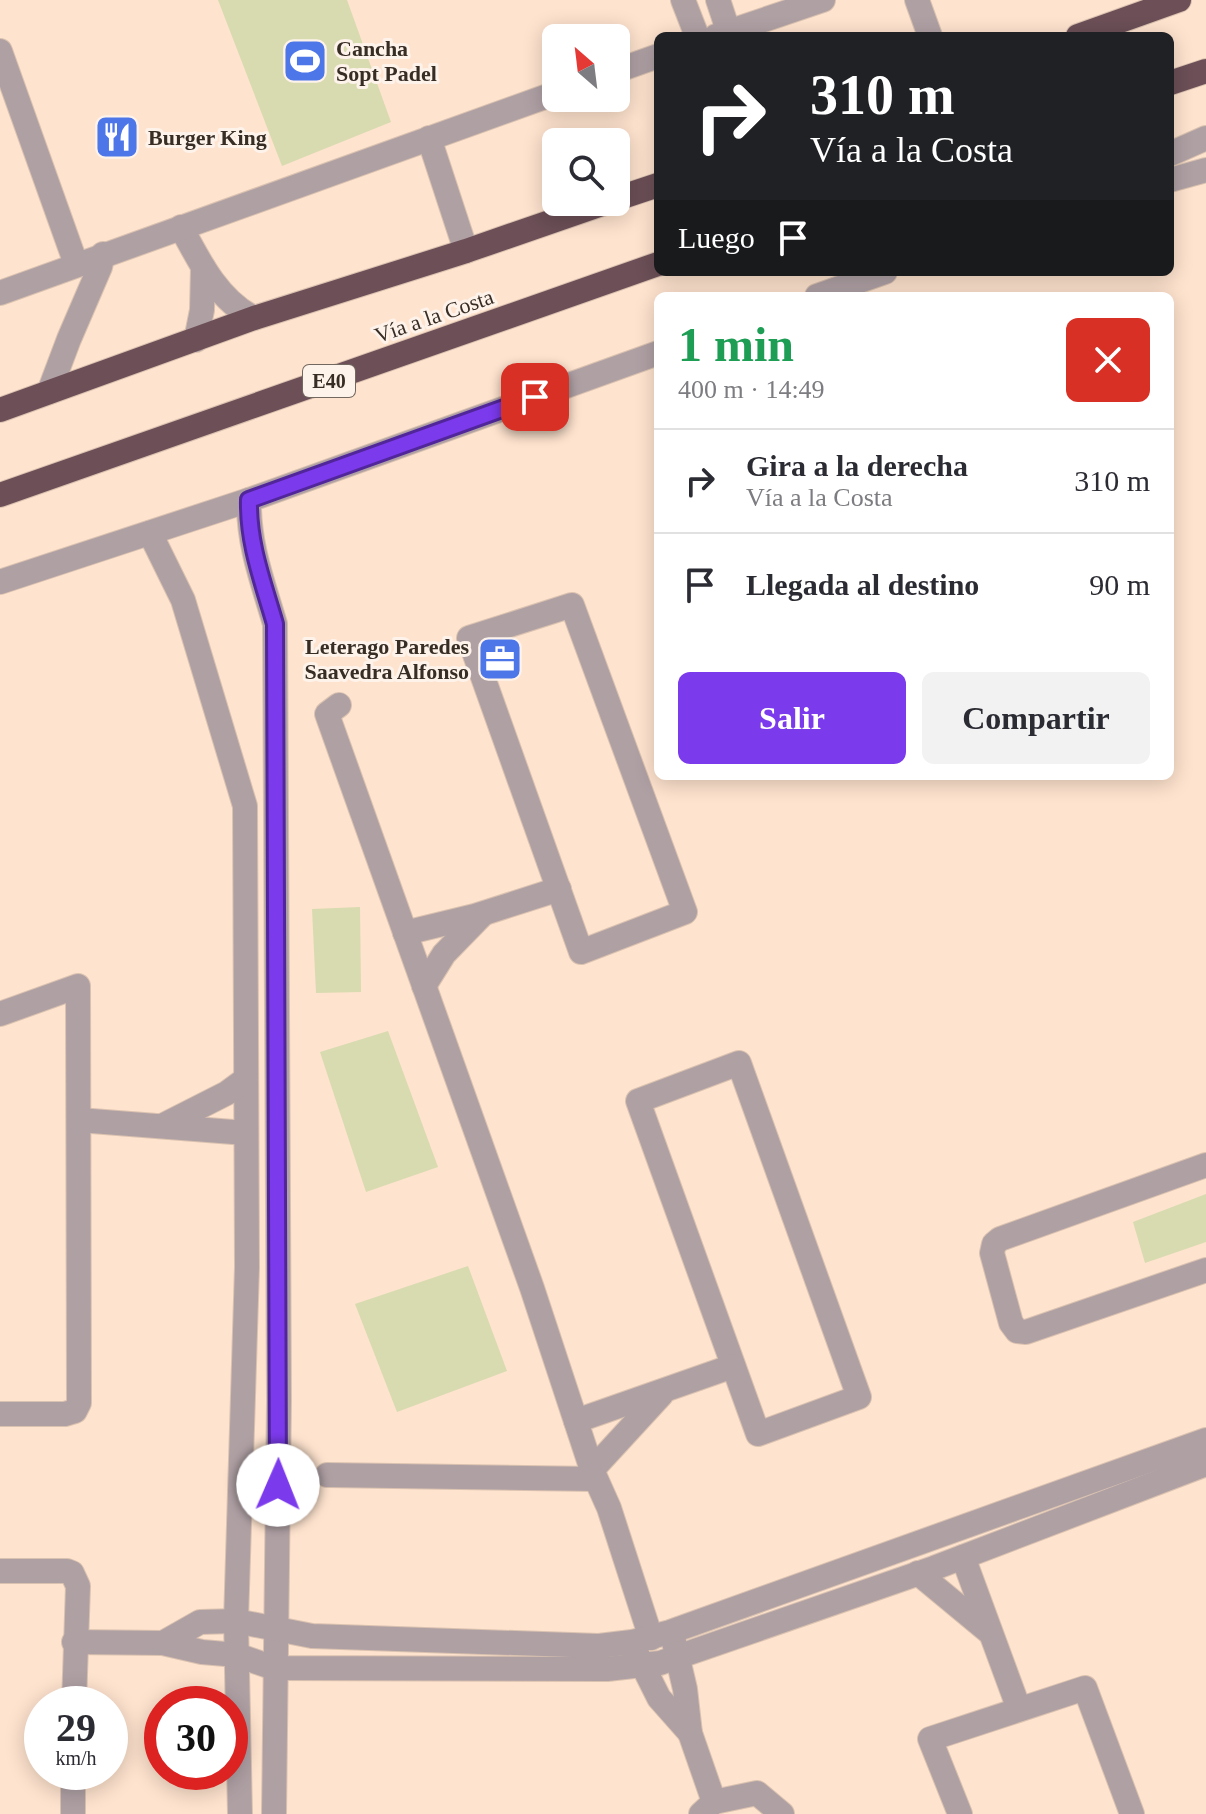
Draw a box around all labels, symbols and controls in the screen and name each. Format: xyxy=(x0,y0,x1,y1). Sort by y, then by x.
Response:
north arrow xyxy=(542,24,630,112)
map controls xyxy=(542,24,630,216)
place label: Cancha Sopt Padel xyxy=(336,36,437,86)
sports icon: Cancha Sopt Padel xyxy=(281,37,329,85)
icon: right xyxy=(678,64,782,168)
text: 310 m xyxy=(810,64,955,126)
restaurant icon: Burger King xyxy=(93,113,141,161)
place label: Burger King xyxy=(148,125,267,150)
button: search xyxy=(542,128,630,216)
text: Vía a la Costa xyxy=(810,130,1013,170)
icon: arrive xyxy=(771,216,815,260)
text: Luego xyxy=(678,221,755,254)
street label: Vía a la Costa xyxy=(371,284,497,348)
text: 1 min xyxy=(678,318,794,371)
button: close xyxy=(1066,318,1150,402)
pin xyxy=(501,363,569,431)
road number: E40 xyxy=(303,365,355,397)
icon: arrive xyxy=(513,375,557,419)
text: 400 m · 14:49 xyxy=(678,375,825,404)
text: Gira a la derecha xyxy=(746,449,968,482)
icon: right xyxy=(678,459,722,503)
text: 310 m xyxy=(1074,464,1150,497)
text: Vía a la Costa xyxy=(746,483,893,512)
icon: arrive xyxy=(678,563,722,607)
text: Llegada al destino xyxy=(746,568,979,601)
text: 90 m xyxy=(1089,568,1150,601)
place label: Leterago Paredes Saavedra Alfonso xyxy=(305,634,469,684)
office icon: Leterago Paredes Saavedra Alfonso xyxy=(476,635,524,683)
button: Salir xyxy=(678,672,906,764)
button: Compartir xyxy=(922,672,1150,764)
position arrow xyxy=(236,1443,320,1527)
speed limit sign: 30 xyxy=(144,1686,248,1790)
text: 29 xyxy=(56,1705,96,1750)
text: km/h xyxy=(55,1747,97,1769)

